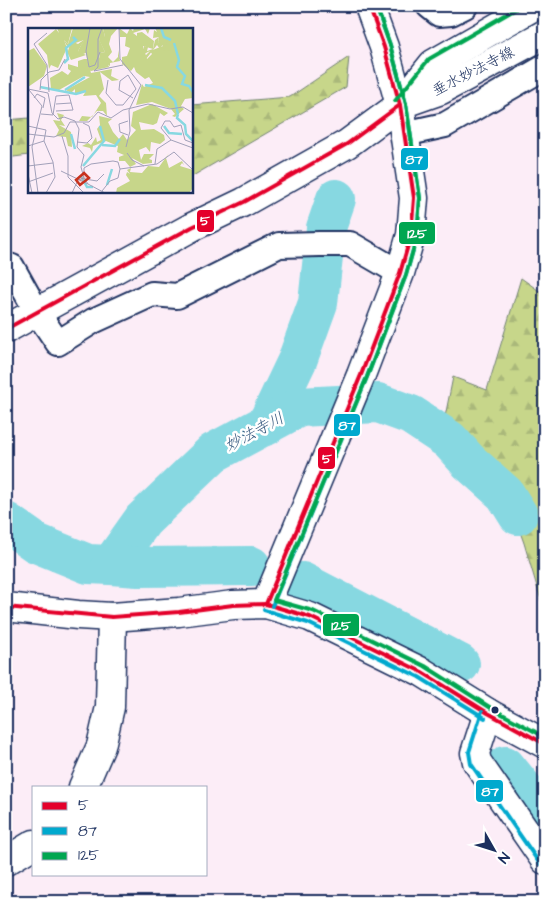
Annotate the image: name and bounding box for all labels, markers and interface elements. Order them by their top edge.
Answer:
inset map [28,28,192,192]
street label: 垂水妙法寺線 [428,42,518,101]
line badge: 87 [400,147,429,171]
text: 87 [405,150,423,170]
line badge: 5 [196,209,215,233]
text: 5 [200,211,211,231]
line badge: 125 [398,221,436,245]
text: 125 [407,224,428,244]
water label: 妙法寺川 [221,407,288,457]
line badge: 87 [333,413,361,437]
text: 87 [338,416,356,436]
line badge: 5 [317,446,336,470]
text: 5 [322,449,333,469]
line badge: 125 [322,613,360,637]
text: 125 [331,616,352,636]
unlabelled marker [490,705,500,715]
line badge: 87 [475,779,504,803]
text: 87 [481,782,499,802]
legend [32,786,208,876]
text: 5 [78,795,89,816]
text: 87 [78,821,97,842]
north arrow [468,826,518,876]
text: 125 [78,845,100,866]
text: N [493,848,514,867]

